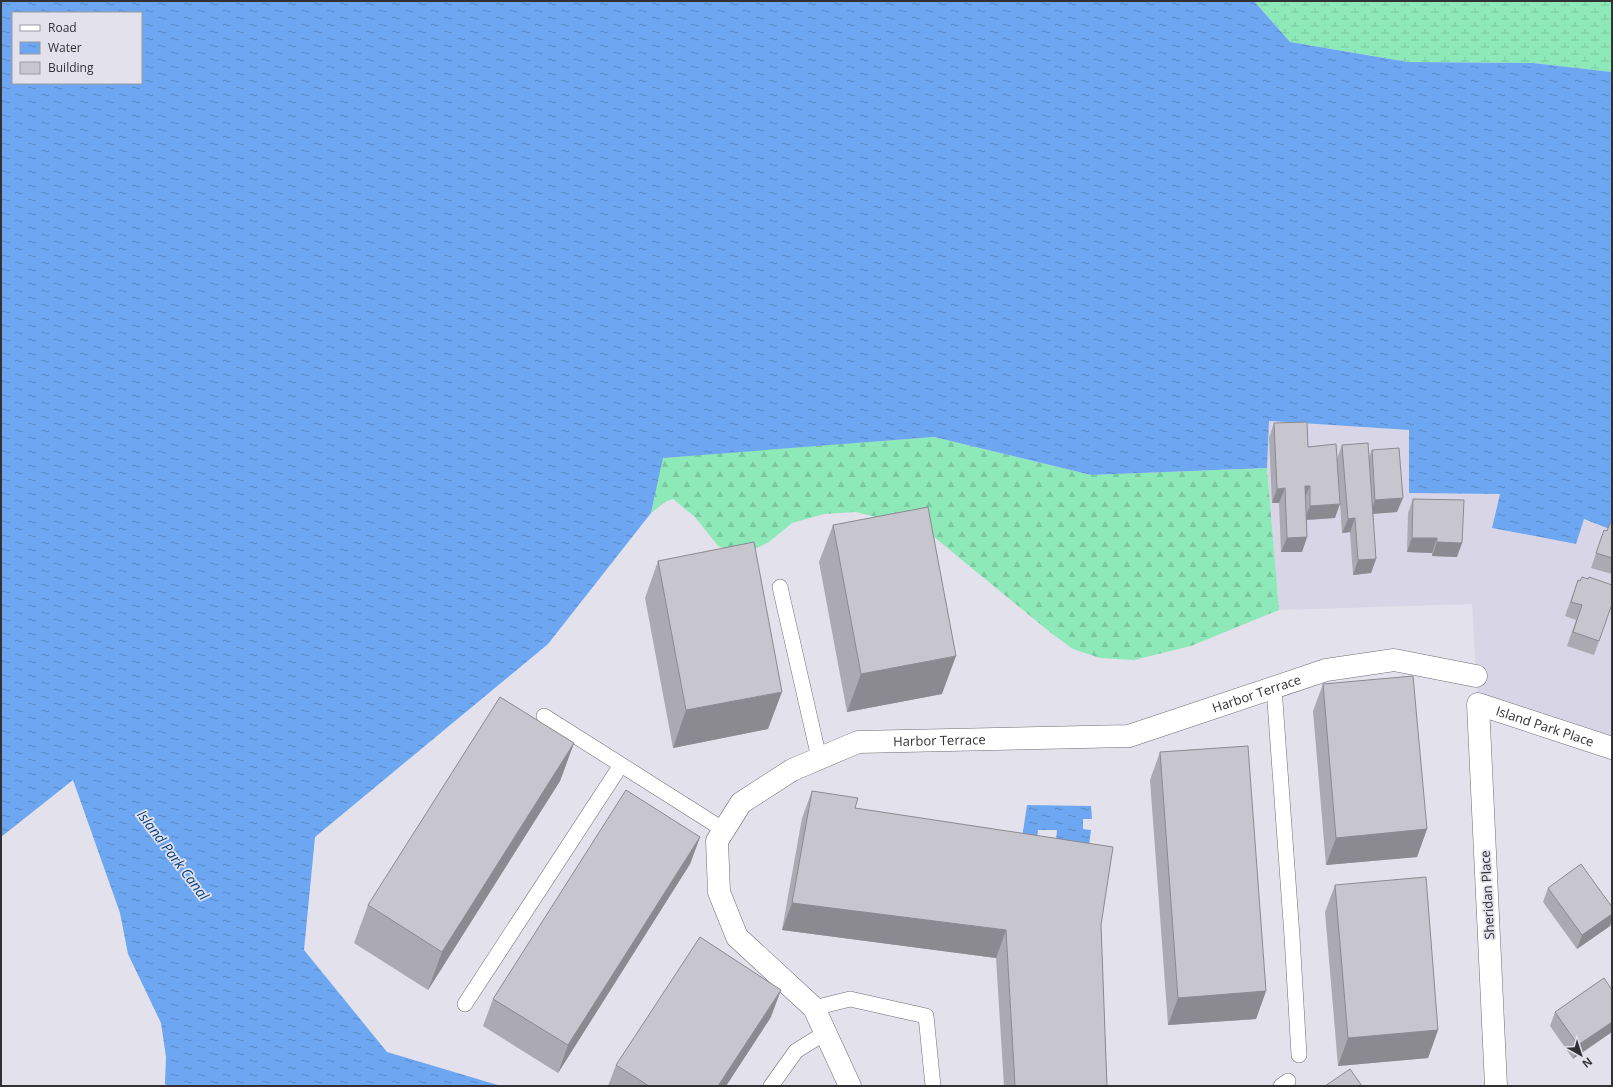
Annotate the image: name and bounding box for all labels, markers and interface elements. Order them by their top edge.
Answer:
legend [12,12,142,84]
text: Road [48,19,77,36]
text: Water [48,39,82,56]
text: Building [48,59,94,76]
street label: Harbor Terrace [1210,670,1303,717]
street label: Island Park Place [1494,702,1596,751]
street label: Harbor Terrace [893,730,986,750]
water label: Island Park Canal [133,806,214,904]
street label: Sheridan Place [1476,850,1498,940]
north arrow [1561,1035,1601,1075]
text: N [1579,1055,1596,1072]

